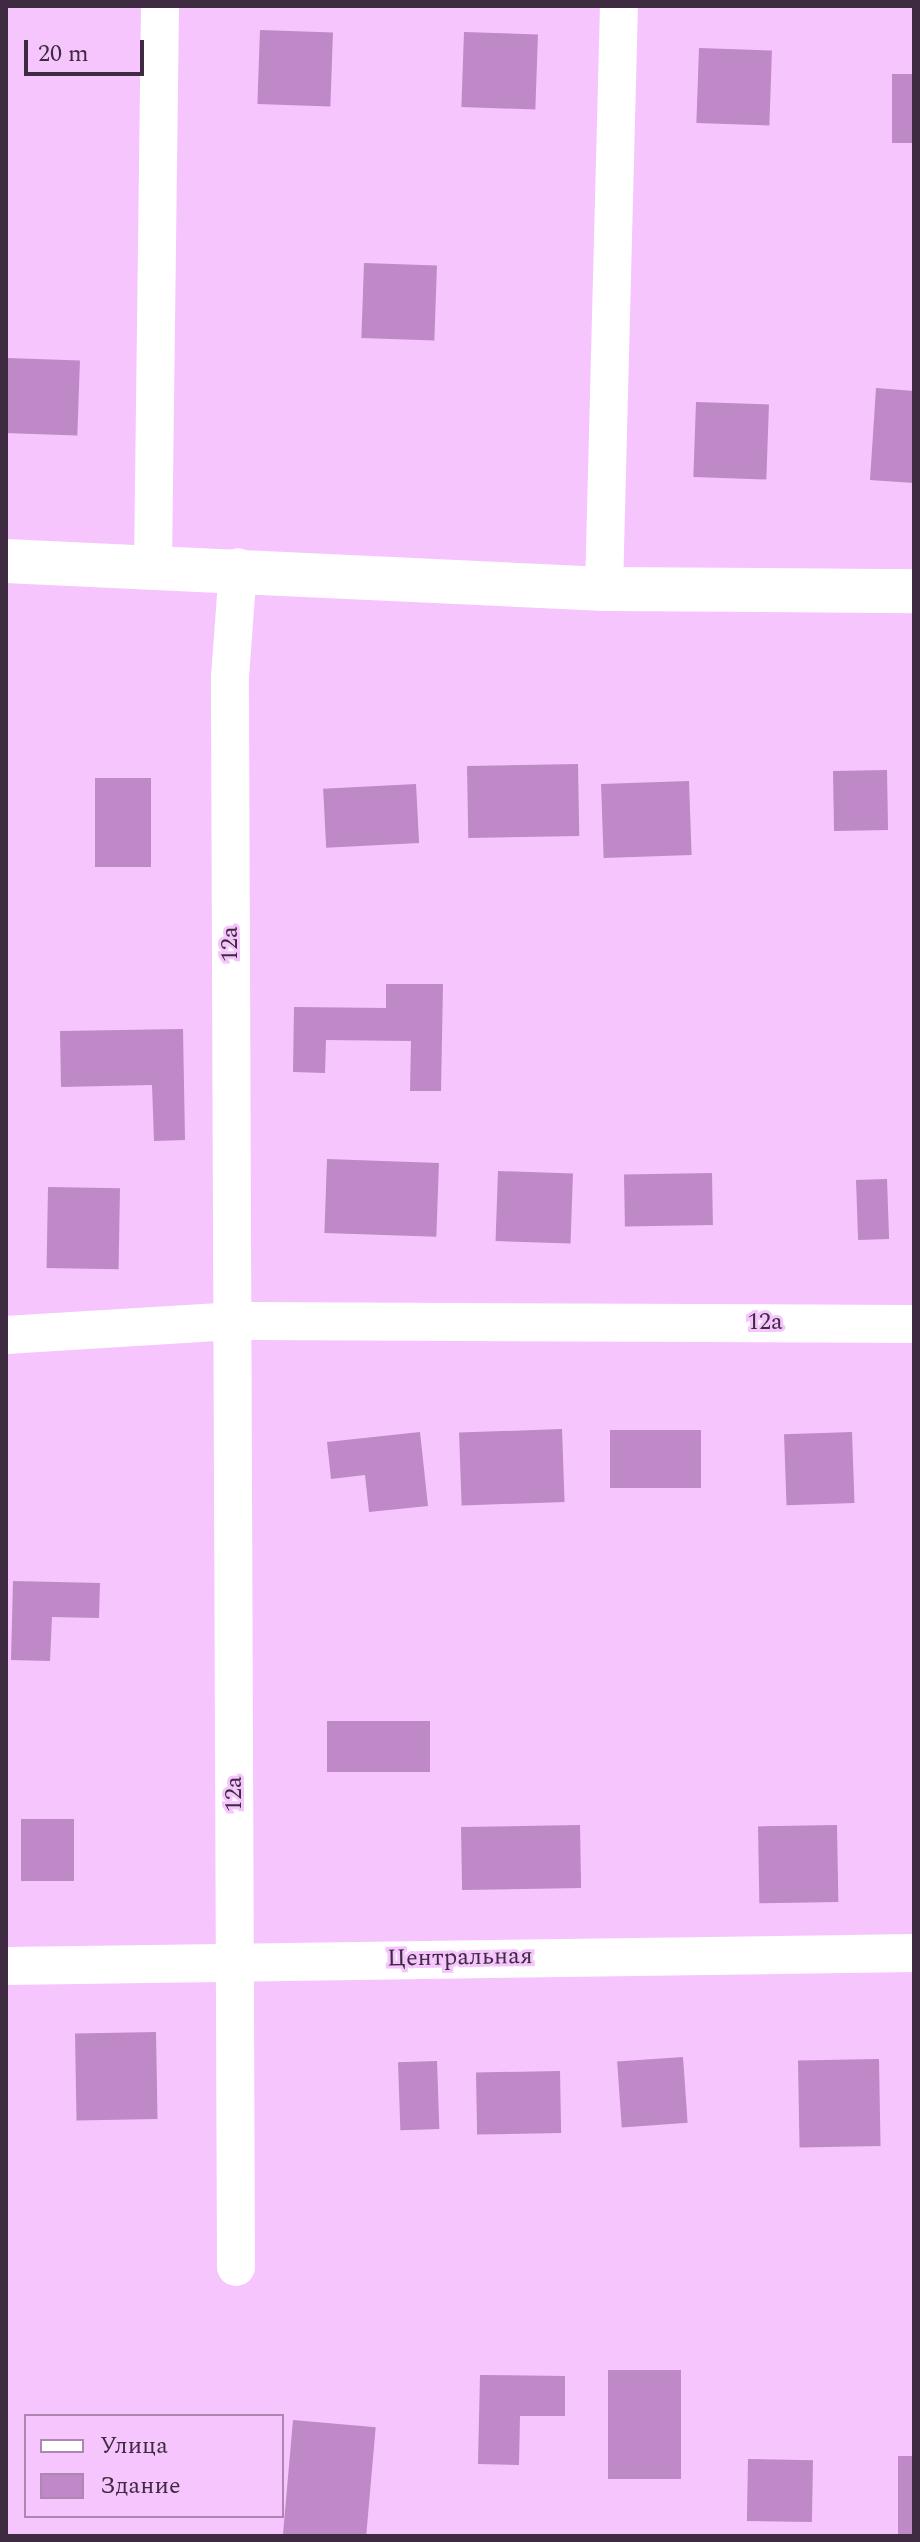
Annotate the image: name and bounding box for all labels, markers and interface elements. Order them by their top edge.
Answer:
scale bar [28,24,148,74]
text: 20 m [38,36,89,72]
street label: 12а [217,926,245,962]
street label: 12а [747,1309,783,1337]
street label: 12а [221,1776,249,1812]
street label: Центральная [387,1942,533,1974]
legend [24,2414,284,2518]
text: Улица [100,2428,168,2464]
text: Здание [100,2468,181,2504]

